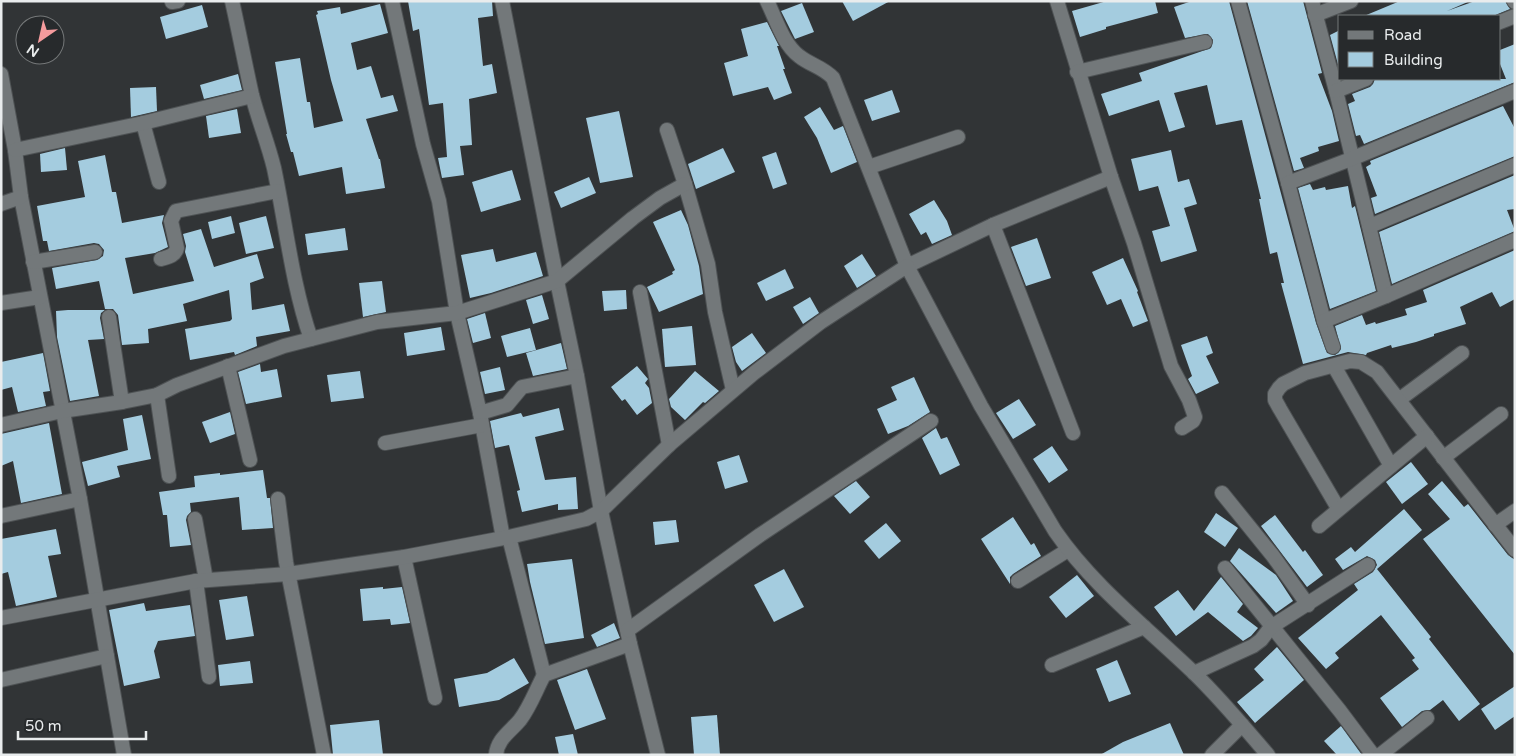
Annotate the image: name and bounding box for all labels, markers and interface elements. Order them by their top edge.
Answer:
north arrow [15,15,65,65]
legend [1338,15,1501,80]
text: Road [1384,26,1422,44]
text: N [24,40,42,61]
text: Building [1384,51,1443,69]
scale bar [18,708,145,740]
text: 50 m [25,717,62,735]

